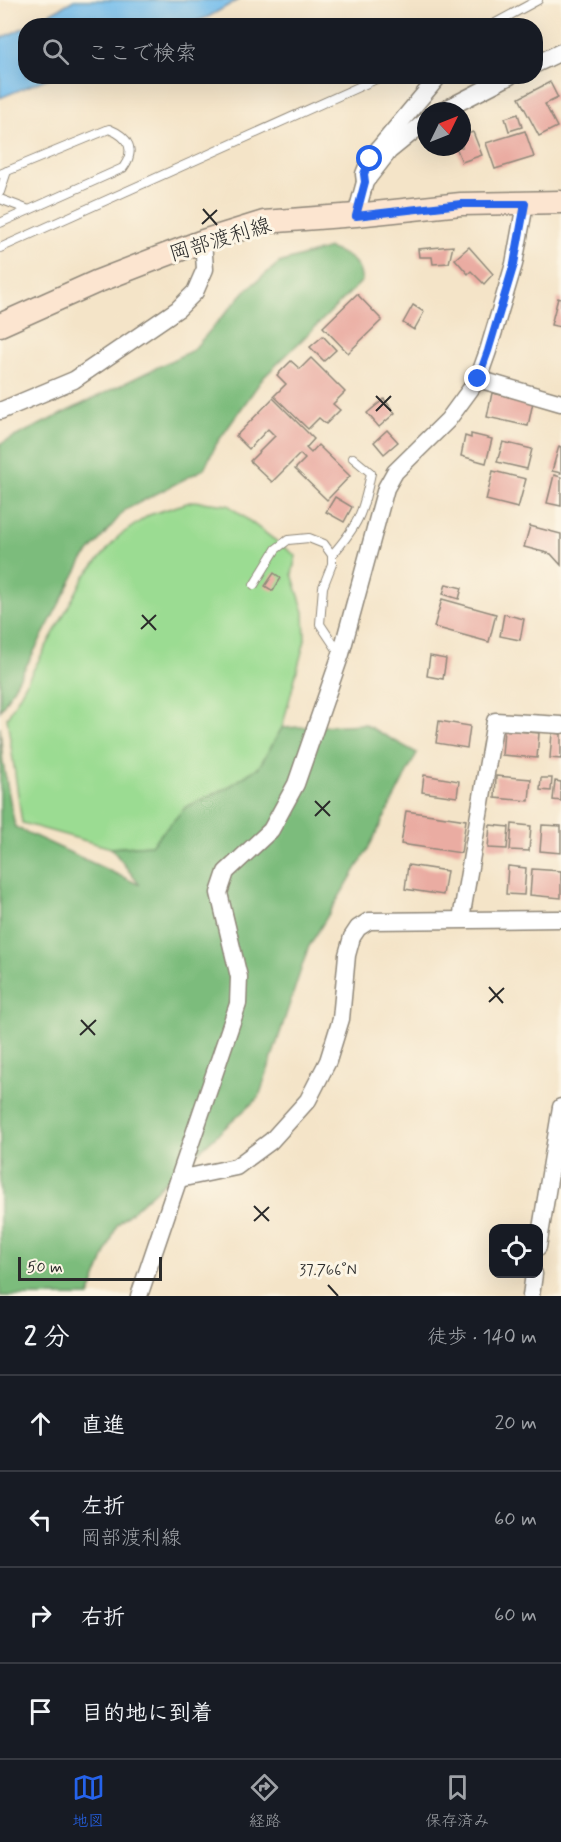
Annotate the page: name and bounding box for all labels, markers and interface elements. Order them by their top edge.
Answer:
search box [18,18,543,84]
icon: search [39,35,72,68]
text: ここで検索 [87,40,197,68]
north arrow [417,102,471,156]
route start [356,145,382,171]
street label: 岡部渡利線 [166,211,275,269]
route end [464,365,490,391]
map controls [489,1224,543,1278]
button: locate [489,1224,543,1278]
scale bar [18,1254,162,1282]
text: 50 m [27,1257,63,1278]
text: 37.766°N [299,1261,357,1281]
text: 2 分 [24,1321,70,1355]
text: 徒歩 · 140 m [427,1324,537,1351]
icon: ahead [24,1407,57,1440]
text: 20 m [494,1410,537,1437]
text: 直進 [81,1412,125,1440]
text: 左折 [81,1493,125,1521]
icon: left [24,1503,57,1536]
text: 60 m [494,1506,537,1533]
text: 岡部渡利線 [81,1525,181,1552]
icon: right [24,1599,57,1632]
text: 60 m [494,1602,537,1629]
text: 右折 [81,1604,125,1632]
icon: arrive [24,1695,57,1728]
text: 目的地に到着 [81,1700,213,1728]
tab: 地図 [72,1771,105,1832]
tab: 経路 [248,1771,281,1832]
tab: 保存済み [425,1771,489,1832]

